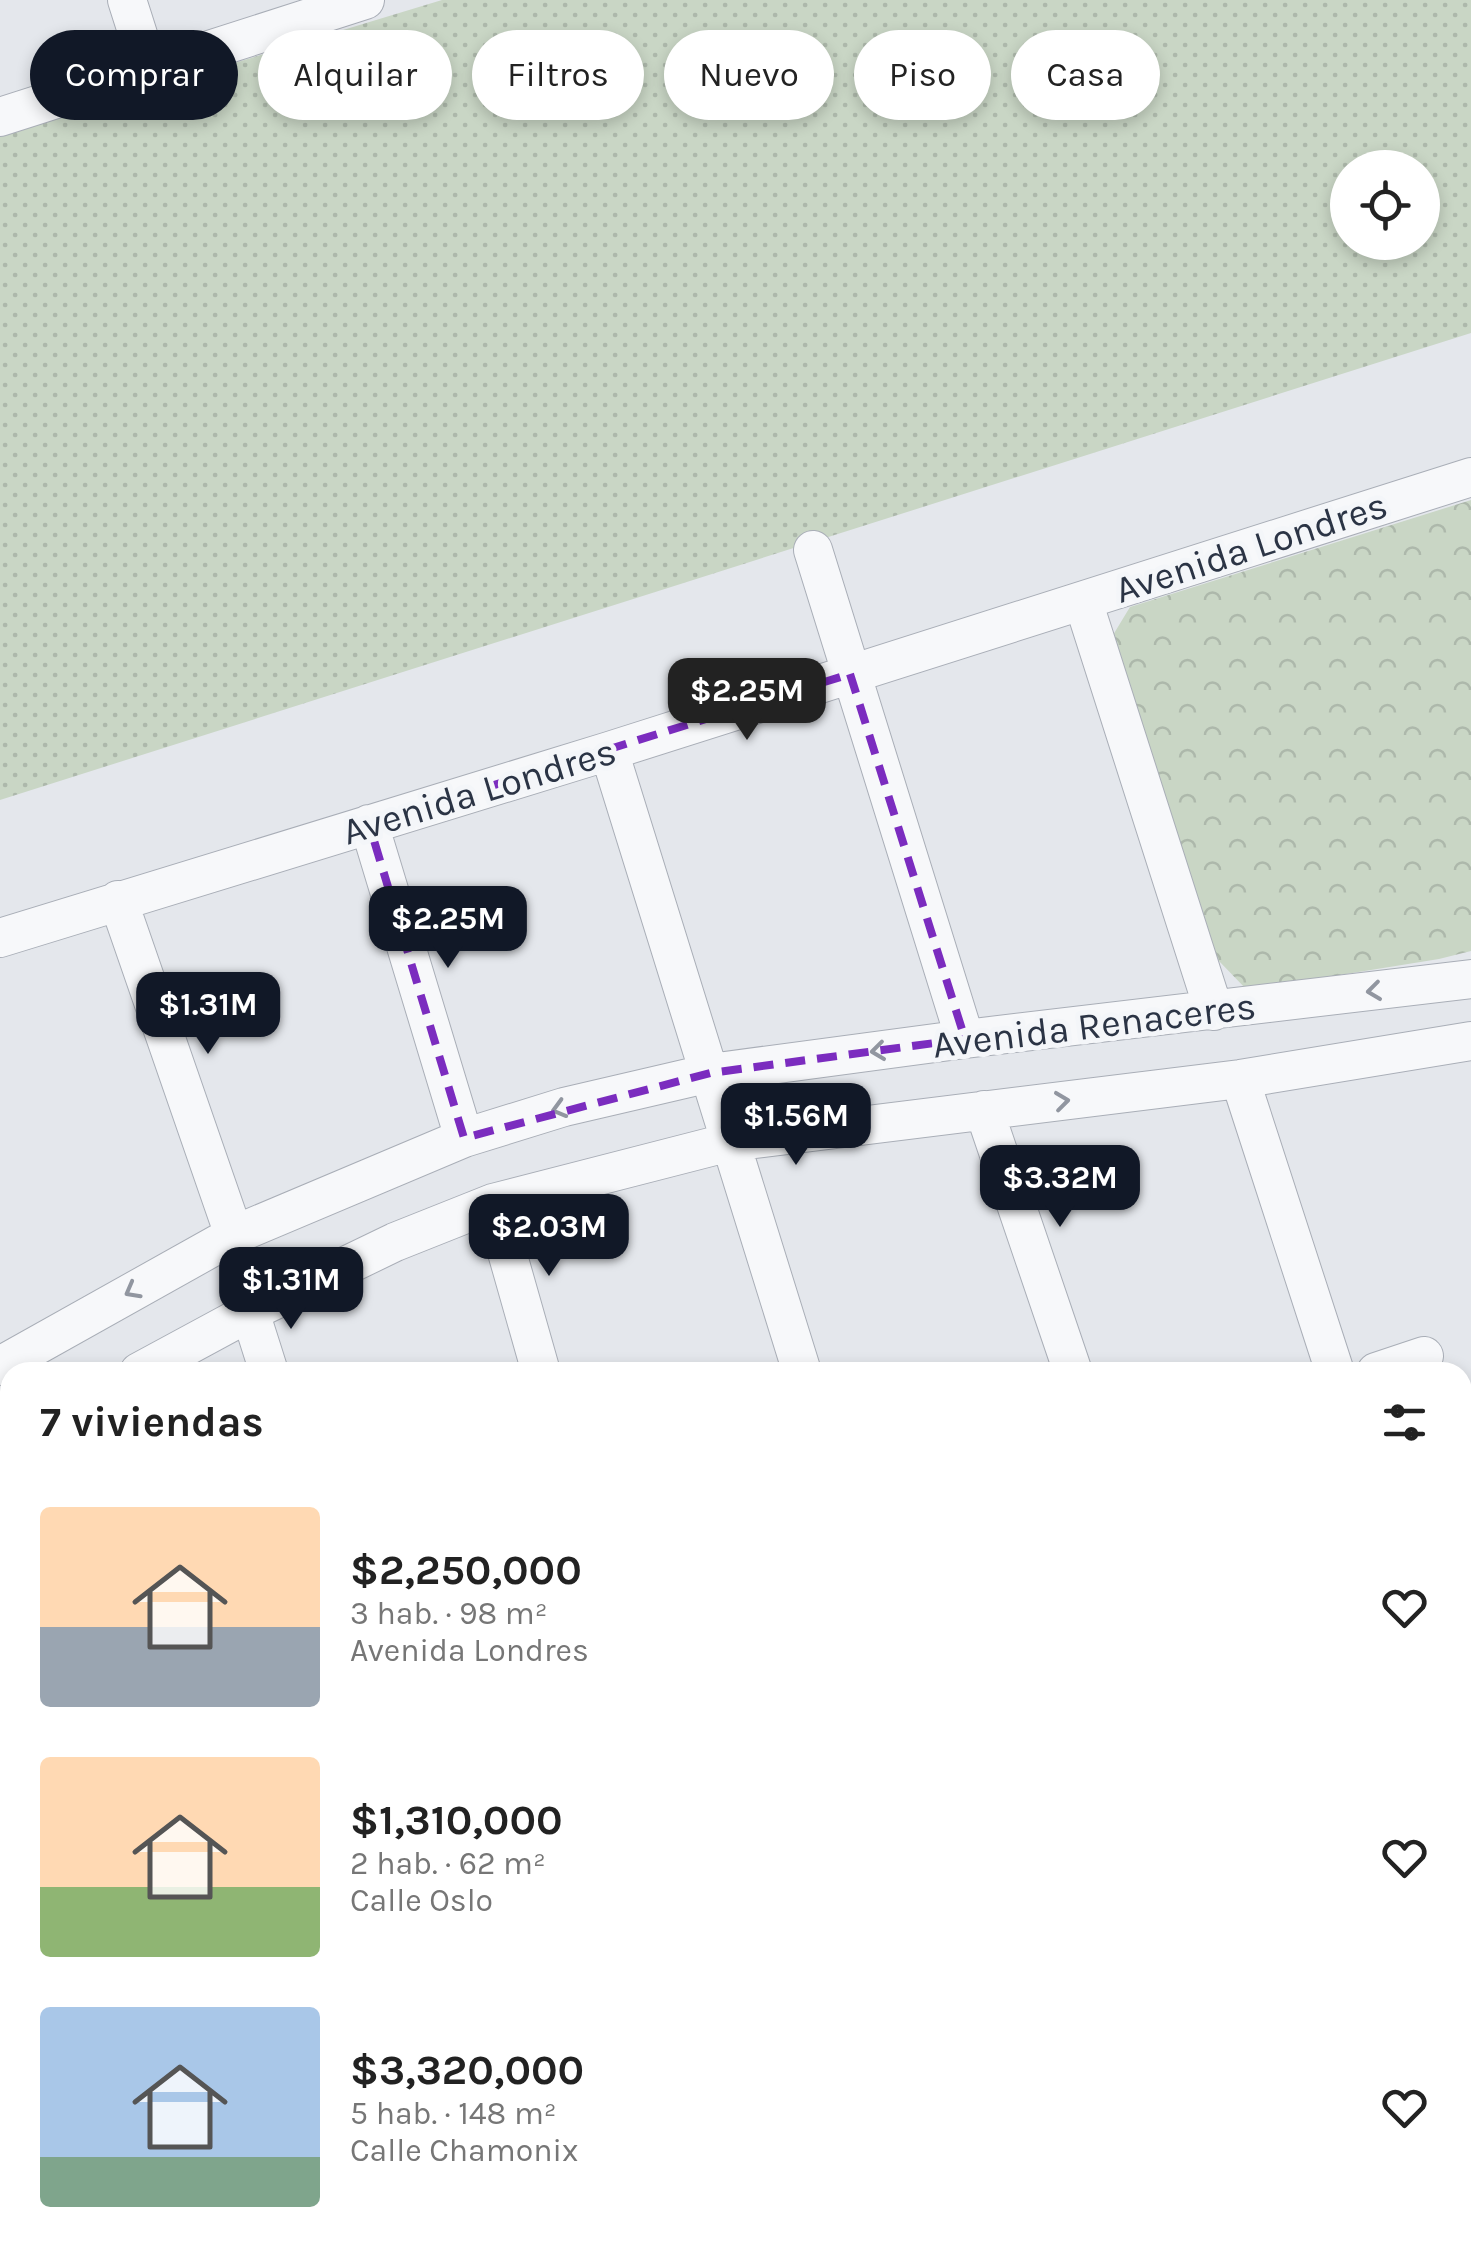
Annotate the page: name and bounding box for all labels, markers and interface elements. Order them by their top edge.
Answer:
chip: Comprar [30,30,238,120]
chip: Alquilar [258,30,452,120]
chip: Filtros [472,30,644,120]
chip: Nuevo [664,30,834,120]
chip: Piso [854,30,991,120]
chip: Casa [1011,30,1160,120]
map controls [1330,150,1440,260]
button: locate [1330,150,1440,260]
street label: Avenida Londres [1109,482,1393,613]
pin: $2.25M [666,658,828,743]
text: $2.25M [690,672,804,709]
street label: Avenida Londres [337,729,621,854]
pin: $2.25M [367,886,529,971]
text: $2.25M [391,900,505,937]
pin: $1.31M [127,972,289,1057]
one-way arrow [1366,980,1382,1001]
street label: Avenida Renaceres [930,983,1258,1068]
text: $1.31M [158,986,258,1023]
one-way arrow [869,1040,885,1061]
pin: $1.56M [715,1083,877,1168]
one-way arrow [1055,1091,1071,1112]
one-way arrow [551,1097,568,1118]
text: $1.56M [743,1097,849,1134]
pin: $3.32M [979,1145,1141,1230]
text: $3.32M [1002,1159,1118,1196]
pin: $2.03M [468,1194,630,1279]
text: $2.03M [491,1208,607,1245]
pin: $1.31M [210,1247,372,1332]
text: $1.31M [241,1261,341,1298]
one-way arrow [125,1279,143,1299]
icon: filters [1377,1395,1432,1450]
text: 7 viviendas [40,1397,264,1447]
text: $2,250,000 [350,1545,582,1595]
icon: home [120,1547,240,1667]
icon: heart [1377,1580,1432,1635]
text: 3 hab. · 98 m² [350,1595,548,1632]
text: Avenida Londres [350,1632,589,1669]
text: $1,310,000 [350,1795,563,1845]
icon: home [120,1797,240,1917]
icon: heart [1377,1830,1432,1885]
text: 2 hab. · 62 m² [350,1845,546,1882]
text: Calle Oslo [350,1882,493,1919]
text: $3,320,000 [350,2045,584,2095]
icon: home [120,2047,240,2167]
icon: heart [1377,2080,1432,2135]
text: 5 hab. · 148 m² [350,2095,557,2132]
text: Calle Chamonix [350,2132,578,2169]

